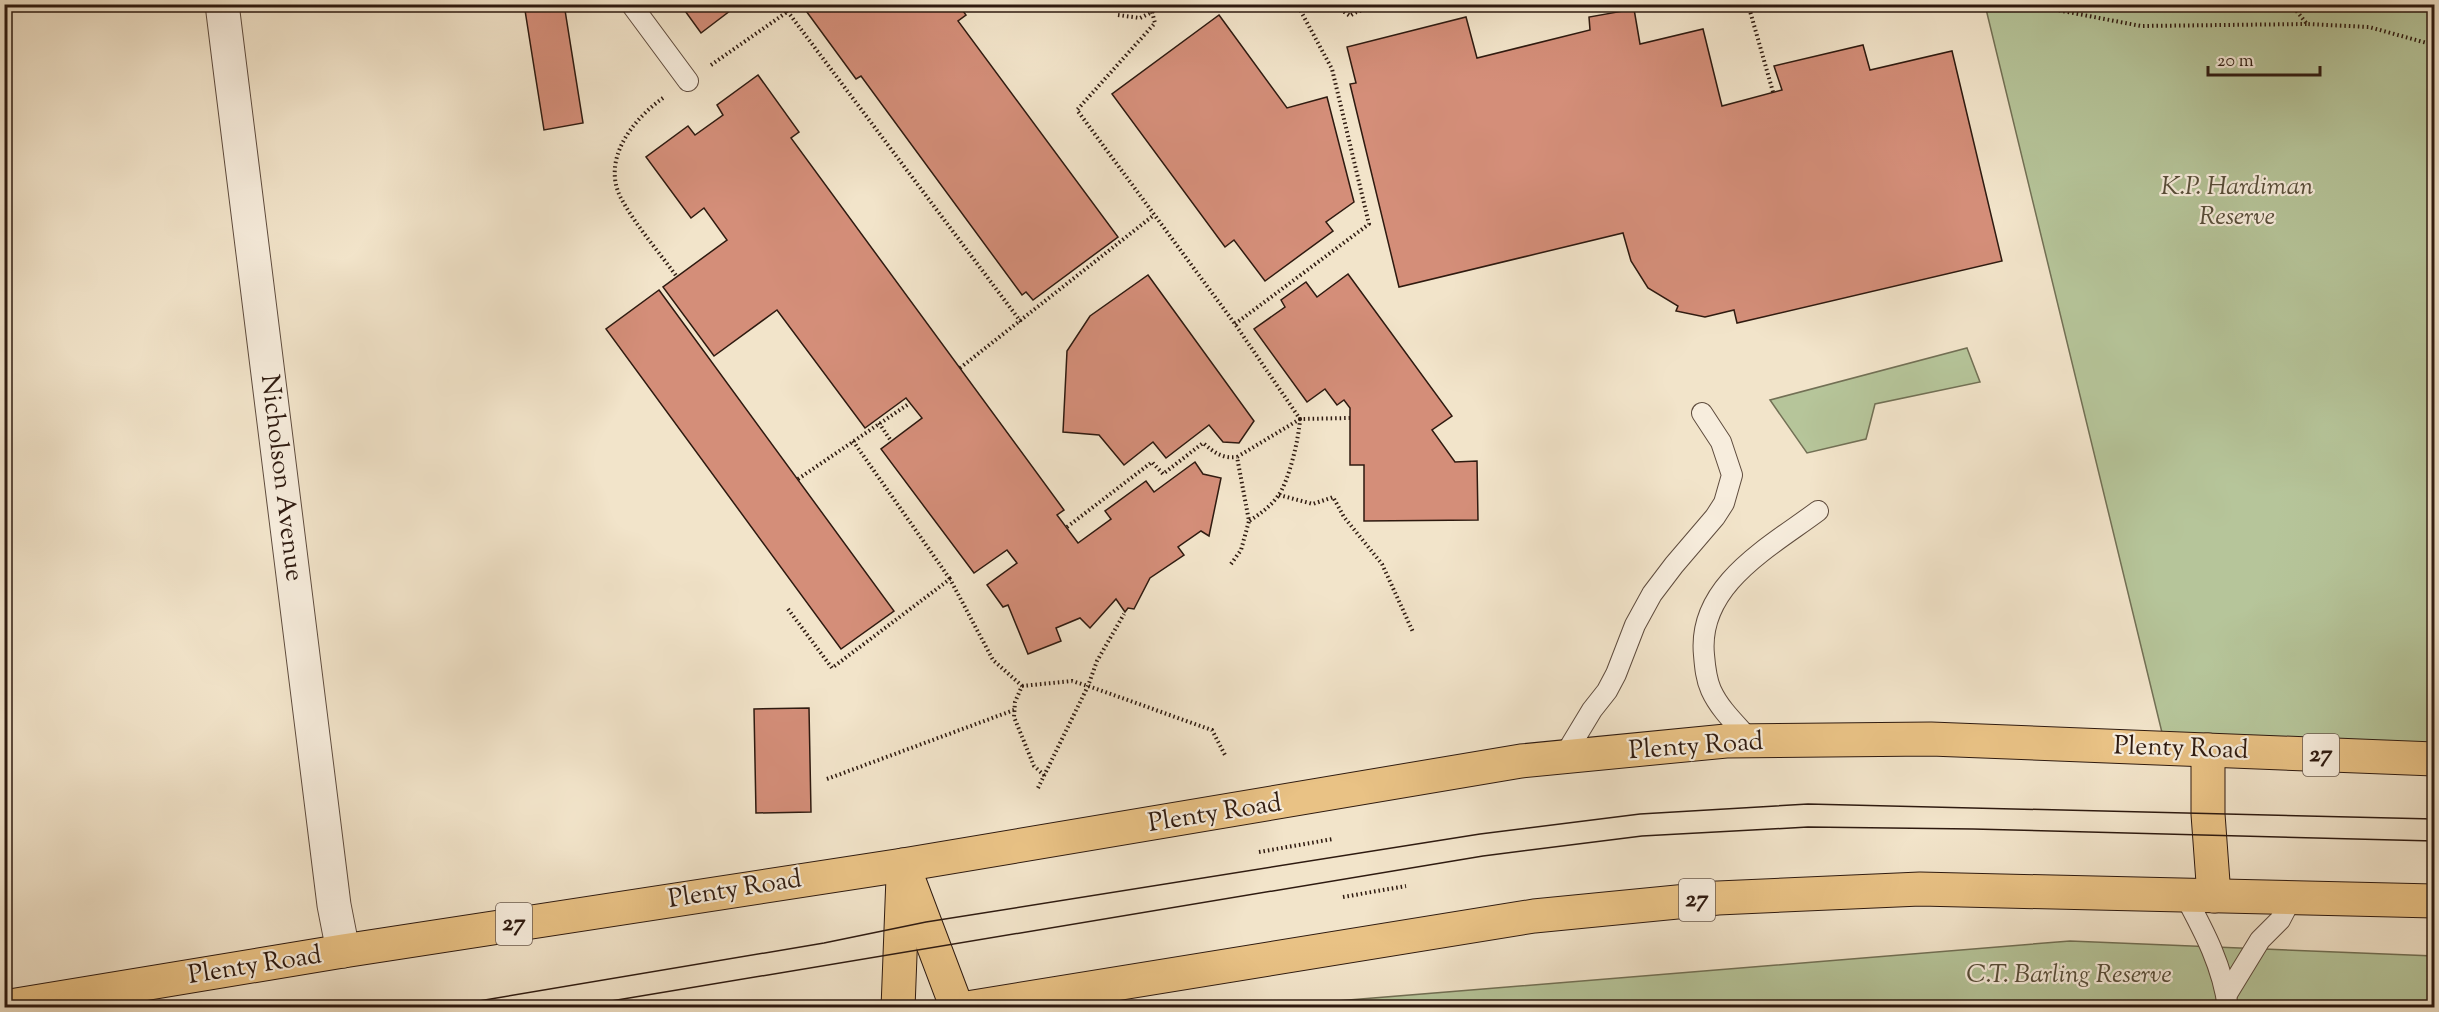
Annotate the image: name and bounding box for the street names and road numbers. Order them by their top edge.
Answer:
street label: Nicholson Avenue [250,372,312,584]
street label: Plenty Road [1628,724,1765,770]
street label: Plenty Road [2113,728,2249,770]
road number: 27 [2303,734,2339,776]
street label: Plenty Road [1146,785,1285,843]
street label: Plenty Road [666,861,805,919]
road number: 27 [1679,879,1715,921]
road number: 27 [496,903,532,945]
street label: Plenty Road [186,937,325,995]

